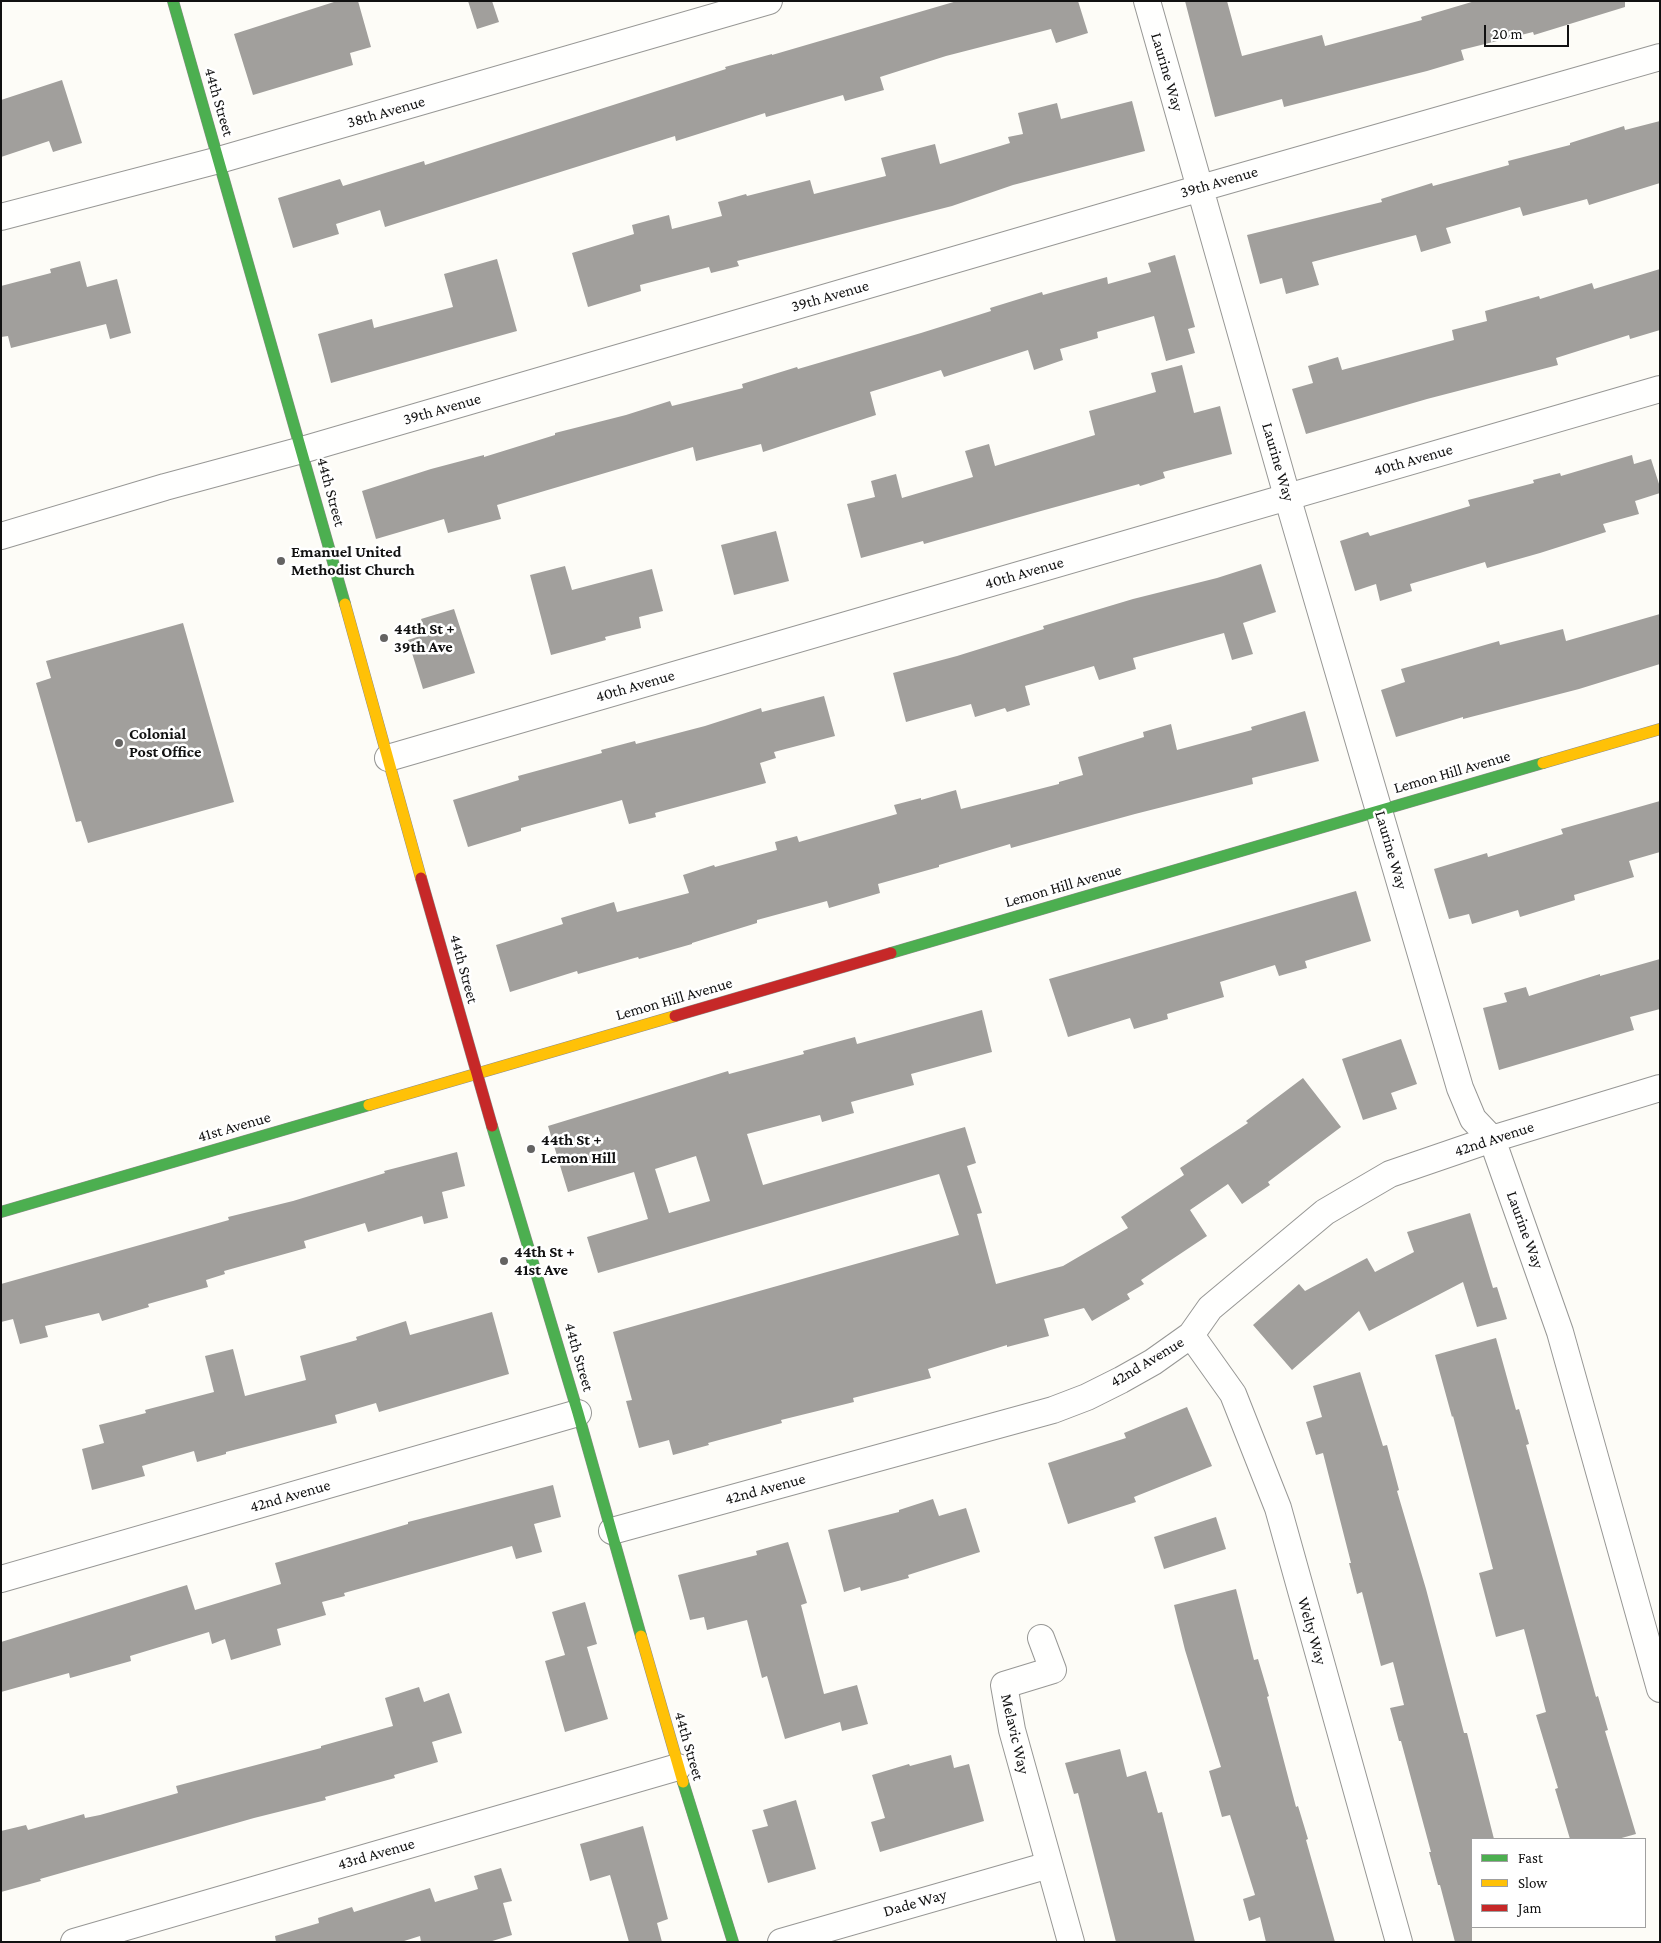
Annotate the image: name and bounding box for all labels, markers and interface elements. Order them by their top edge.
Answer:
scale bar [1486,15,1571,47]
text: 20 m [1492,26,1523,42]
street label: Laurine Way [1147,30,1187,114]
street label: 44th Street [200,65,238,139]
street label: 38th Avenue [345,92,427,132]
street label: 39th Avenue [1178,162,1260,202]
street label: 39th Avenue [789,276,871,316]
street label: 39th Avenue [401,389,483,429]
street label: Laurine Way [1258,420,1298,504]
street label: 40th Avenue [1371,440,1455,480]
street label: 44th Street [313,455,349,529]
place label: Emanuel United Methodist Church [291,542,415,580]
street label: 40th Avenue [982,553,1066,593]
marker: Emanuel United Methodist Church [275,555,287,567]
place label: 44th St + 39th Ave [394,619,455,657]
marker: 44th St + 39th Ave [378,632,390,644]
street label: 40th Avenue [593,666,677,706]
place label: Colonial Post Office [129,724,201,762]
marker: Colonial Post Office [113,737,125,749]
street label: Lemon Hill Avenue [1391,746,1513,798]
street label: Laurine Way [1371,808,1411,892]
street label: Lemon Hill Avenue [1002,860,1124,912]
street label: 44th Street [446,932,482,1006]
street label: Lemon Hill Avenue [613,973,735,1025]
street label: 41st Avenue [195,1107,273,1147]
street label: 42nd Avenue [1452,1117,1536,1161]
place label: 44th St + Lemon Hill [541,1130,616,1168]
marker: 44th St + Lemon Hill [525,1143,537,1155]
street label: Laurine Way [1502,1189,1548,1271]
place label: 44th St + 41st Ave [514,1242,575,1280]
marker: 44th St + 41st Ave [498,1255,510,1267]
street label: 44th Street [560,1320,598,1394]
street label: 42nd Avenue [1107,1332,1187,1392]
street label: 42nd Avenue [723,1469,807,1509]
street label: 42nd Avenue [248,1475,332,1517]
street label: Welty Way [1293,1595,1331,1667]
street label: Melavic Way [996,1692,1034,1776]
street label: 44th Street [670,1709,708,1783]
street label: 43rd Avenue [335,1834,417,1874]
legend [1471,1838,1646,1928]
text: Fast [1518,1850,1543,1866]
text: Slow [1518,1875,1547,1891]
street label: Dade Way [881,1885,949,1921]
text: Jam [1518,1900,1541,1916]

